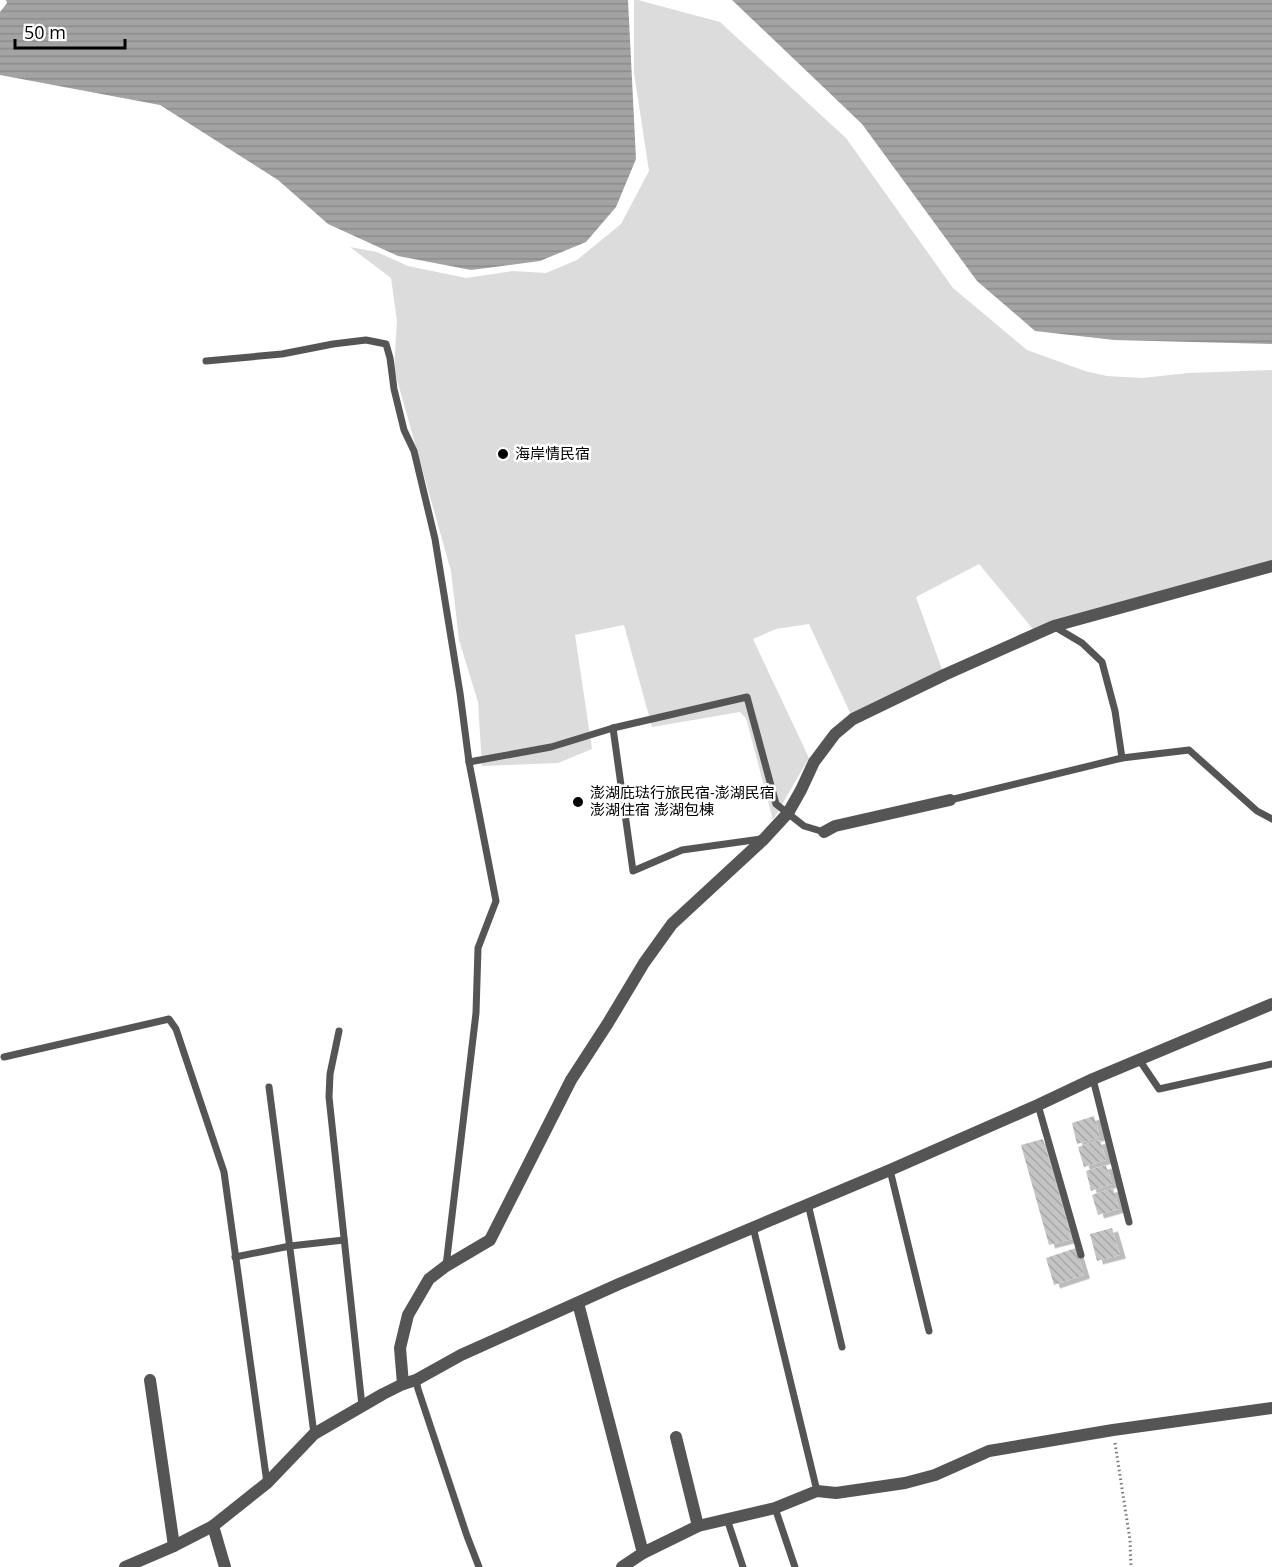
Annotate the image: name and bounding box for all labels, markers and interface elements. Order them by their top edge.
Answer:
scale bar [15,12,124,50]
text: 50 m [24,20,66,44]
place label: 海岸情民宿 [515,443,590,463]
marker: 海岸情民宿 [496,447,510,461]
place label: 澎湖庇琺行旅民宿-澎湖民宿 澎湖住宿 澎湖包棟 [590,782,775,819]
marker: 澎湖庇琺行旅民宿-澎湖民宿 澎湖住宿 澎湖包棟 [571,795,585,809]

